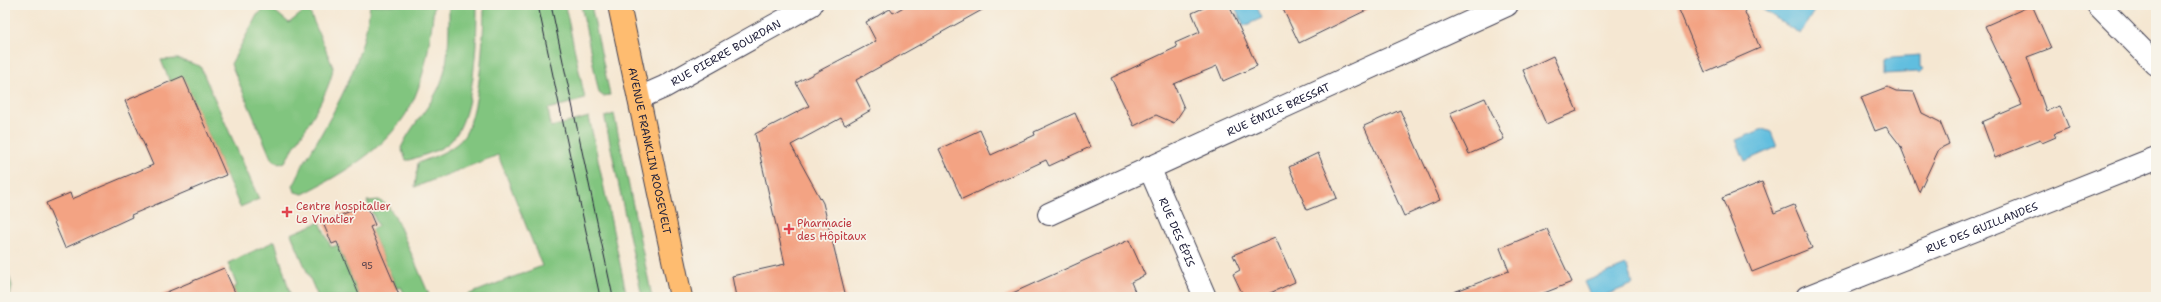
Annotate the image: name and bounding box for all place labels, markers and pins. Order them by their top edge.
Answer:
place label: Centre hospitalier Le Vinatier [296,199,391,227]
marker: Centre hospitalier Le Vinatier [281,206,293,218]
place label: Pharmacie des Hôpitaux [797,216,867,244]
marker: Pharmacie des Hôpitaux [784,224,794,234]

